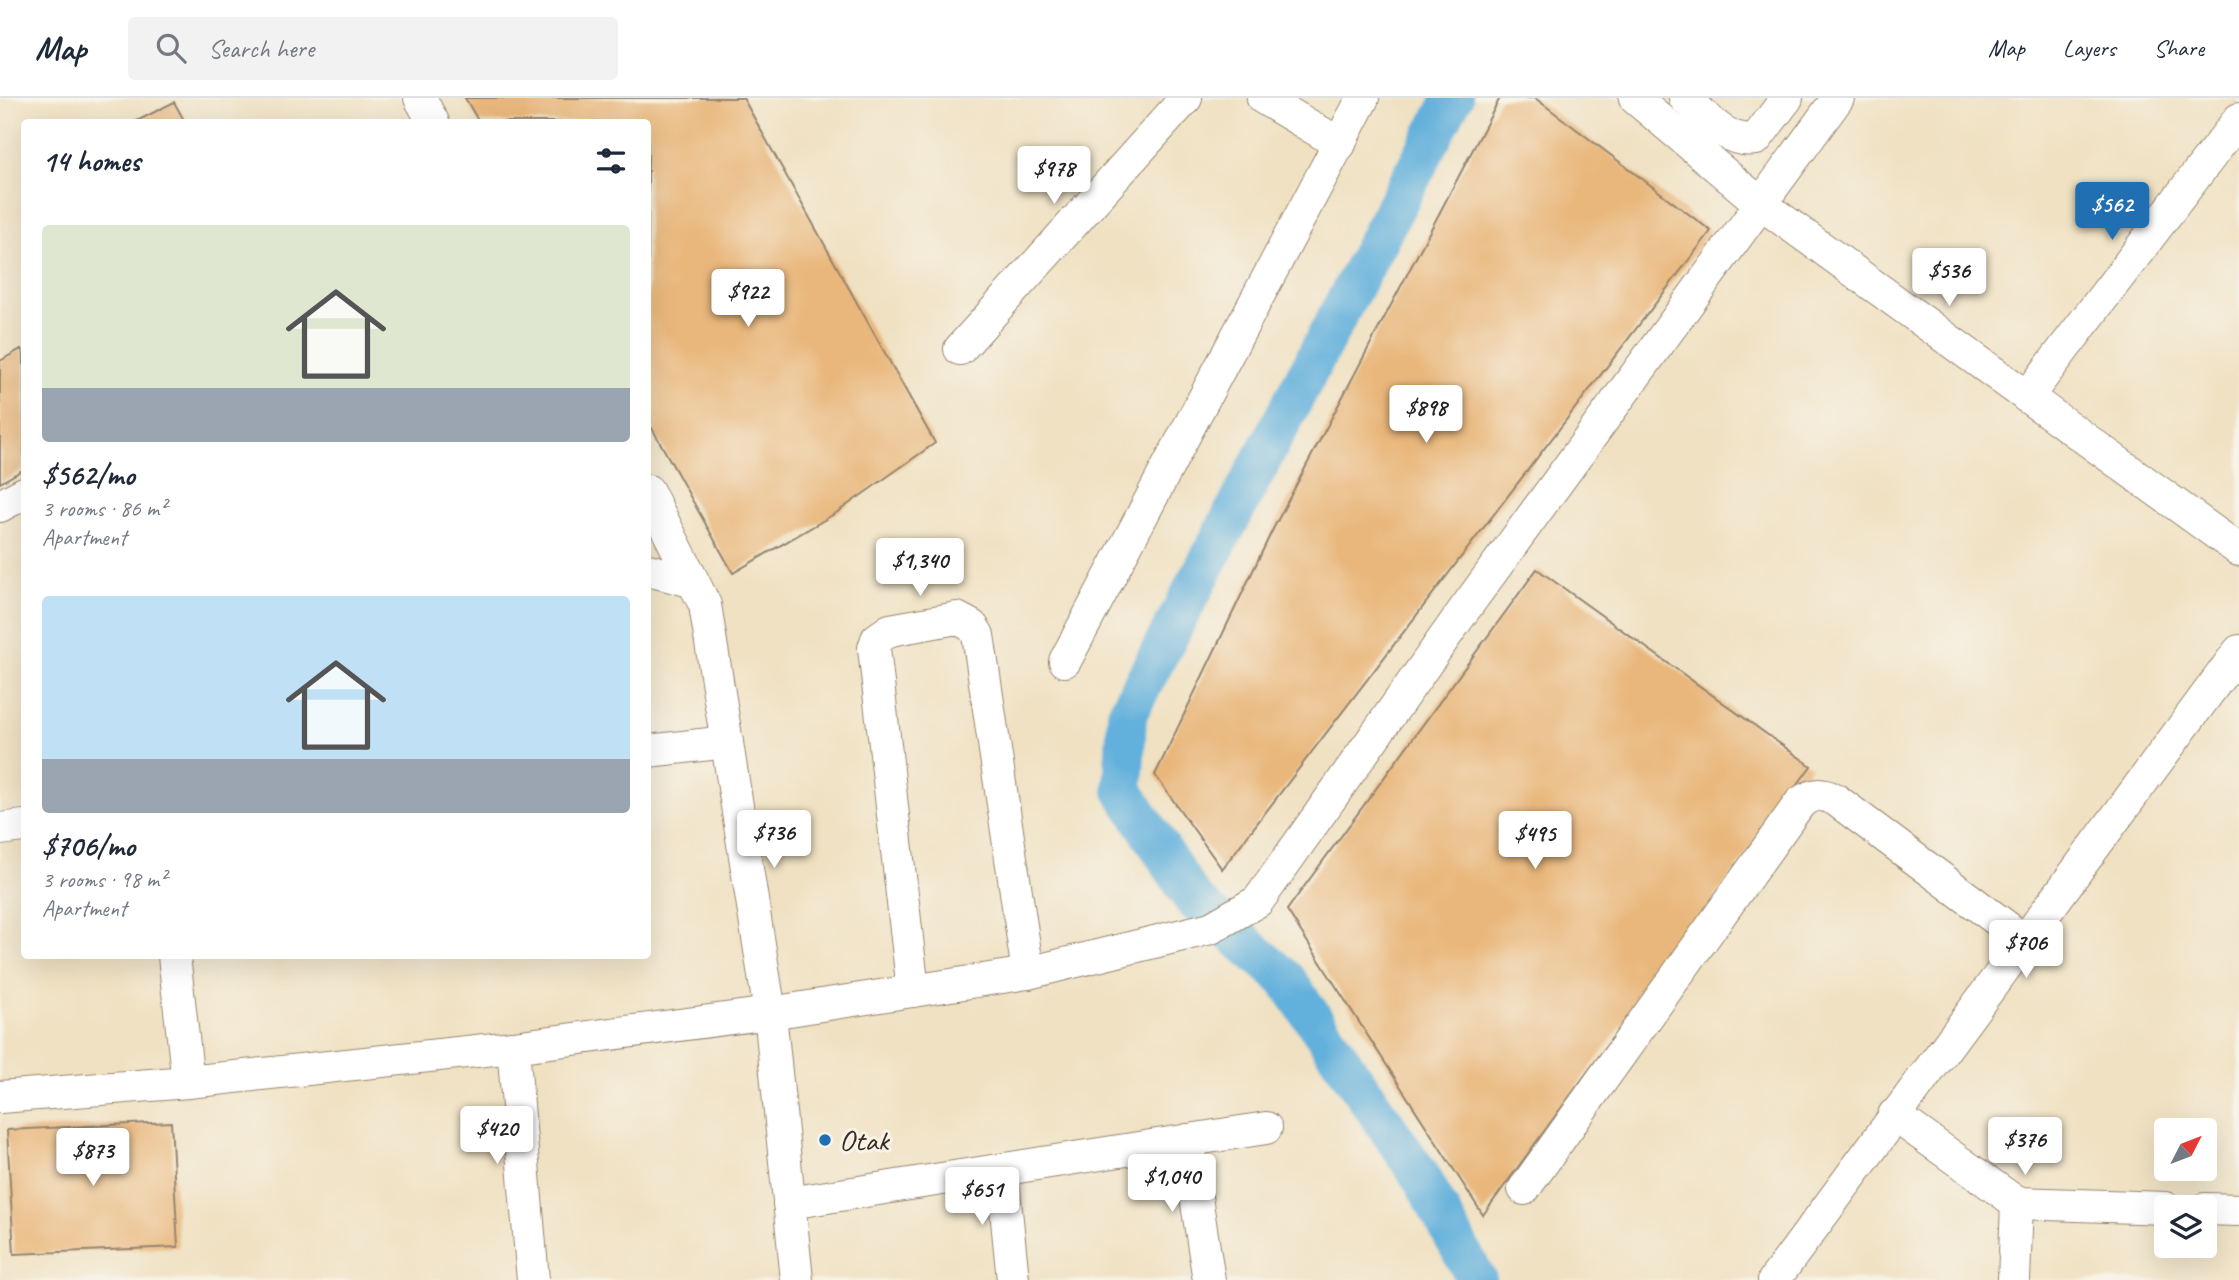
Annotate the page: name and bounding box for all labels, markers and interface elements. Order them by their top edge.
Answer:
search box [128,17,618,80]
text: Map [35,27,86,69]
icon: search [152,29,190,67]
text: Search here [208,32,314,65]
text: Map [1988,33,2025,63]
text: Layers [2063,33,2116,63]
text: Share [2154,33,2204,63]
text: 14 homes [42,142,140,180]
icon: filters [592,142,630,180]
pin: $978 [1013,146,1095,206]
text: $978 [1033,154,1075,183]
pin: $562 [2071,183,2153,242]
text: $562 [2091,190,2133,219]
pin: $536 [1908,248,1990,308]
text: $536 [1928,256,1970,285]
pin: $922 [707,270,789,329]
icon: home [273,271,399,397]
text: $922 [727,277,769,306]
pin: $898 [1385,386,1467,445]
text: $898 [1405,393,1447,422]
text: $562/mo [42,456,135,494]
text: 3 rooms · 86 m² [42,494,166,523]
text: Apartment [42,523,127,552]
pin: $1,340 [863,538,977,598]
text: $1,340 [892,546,948,575]
icon: home [273,642,399,768]
pin: $736 [733,810,815,870]
pin: $495 [1494,812,1576,871]
text: $736 [753,818,795,847]
text: $495 [1515,819,1555,848]
text: $706/mo [42,827,135,865]
text: 3 rooms · 98 m² [42,865,166,894]
text: Apartment [42,894,127,923]
pin: $706 [1985,920,2067,980]
text: $706 [2005,928,2047,957]
pin: $420 [456,1107,538,1166]
text: $420 [476,1114,518,1143]
pin: $376 [1984,1118,2066,1177]
north arrow [2154,1118,2217,1181]
map controls [2154,1118,2217,1258]
place label: Otak [839,1121,891,1159]
text: $376 [2004,1125,2046,1154]
pin: $873 [52,1128,134,1188]
marker: Otak [817,1132,833,1148]
text: $873 [72,1136,114,1165]
pin: $1,040 [1115,1154,1229,1214]
text: $1,040 [1144,1162,1200,1191]
pin: $651 [941,1168,1023,1227]
text: $651 [961,1175,1003,1204]
button: layers [2154,1195,2217,1258]

